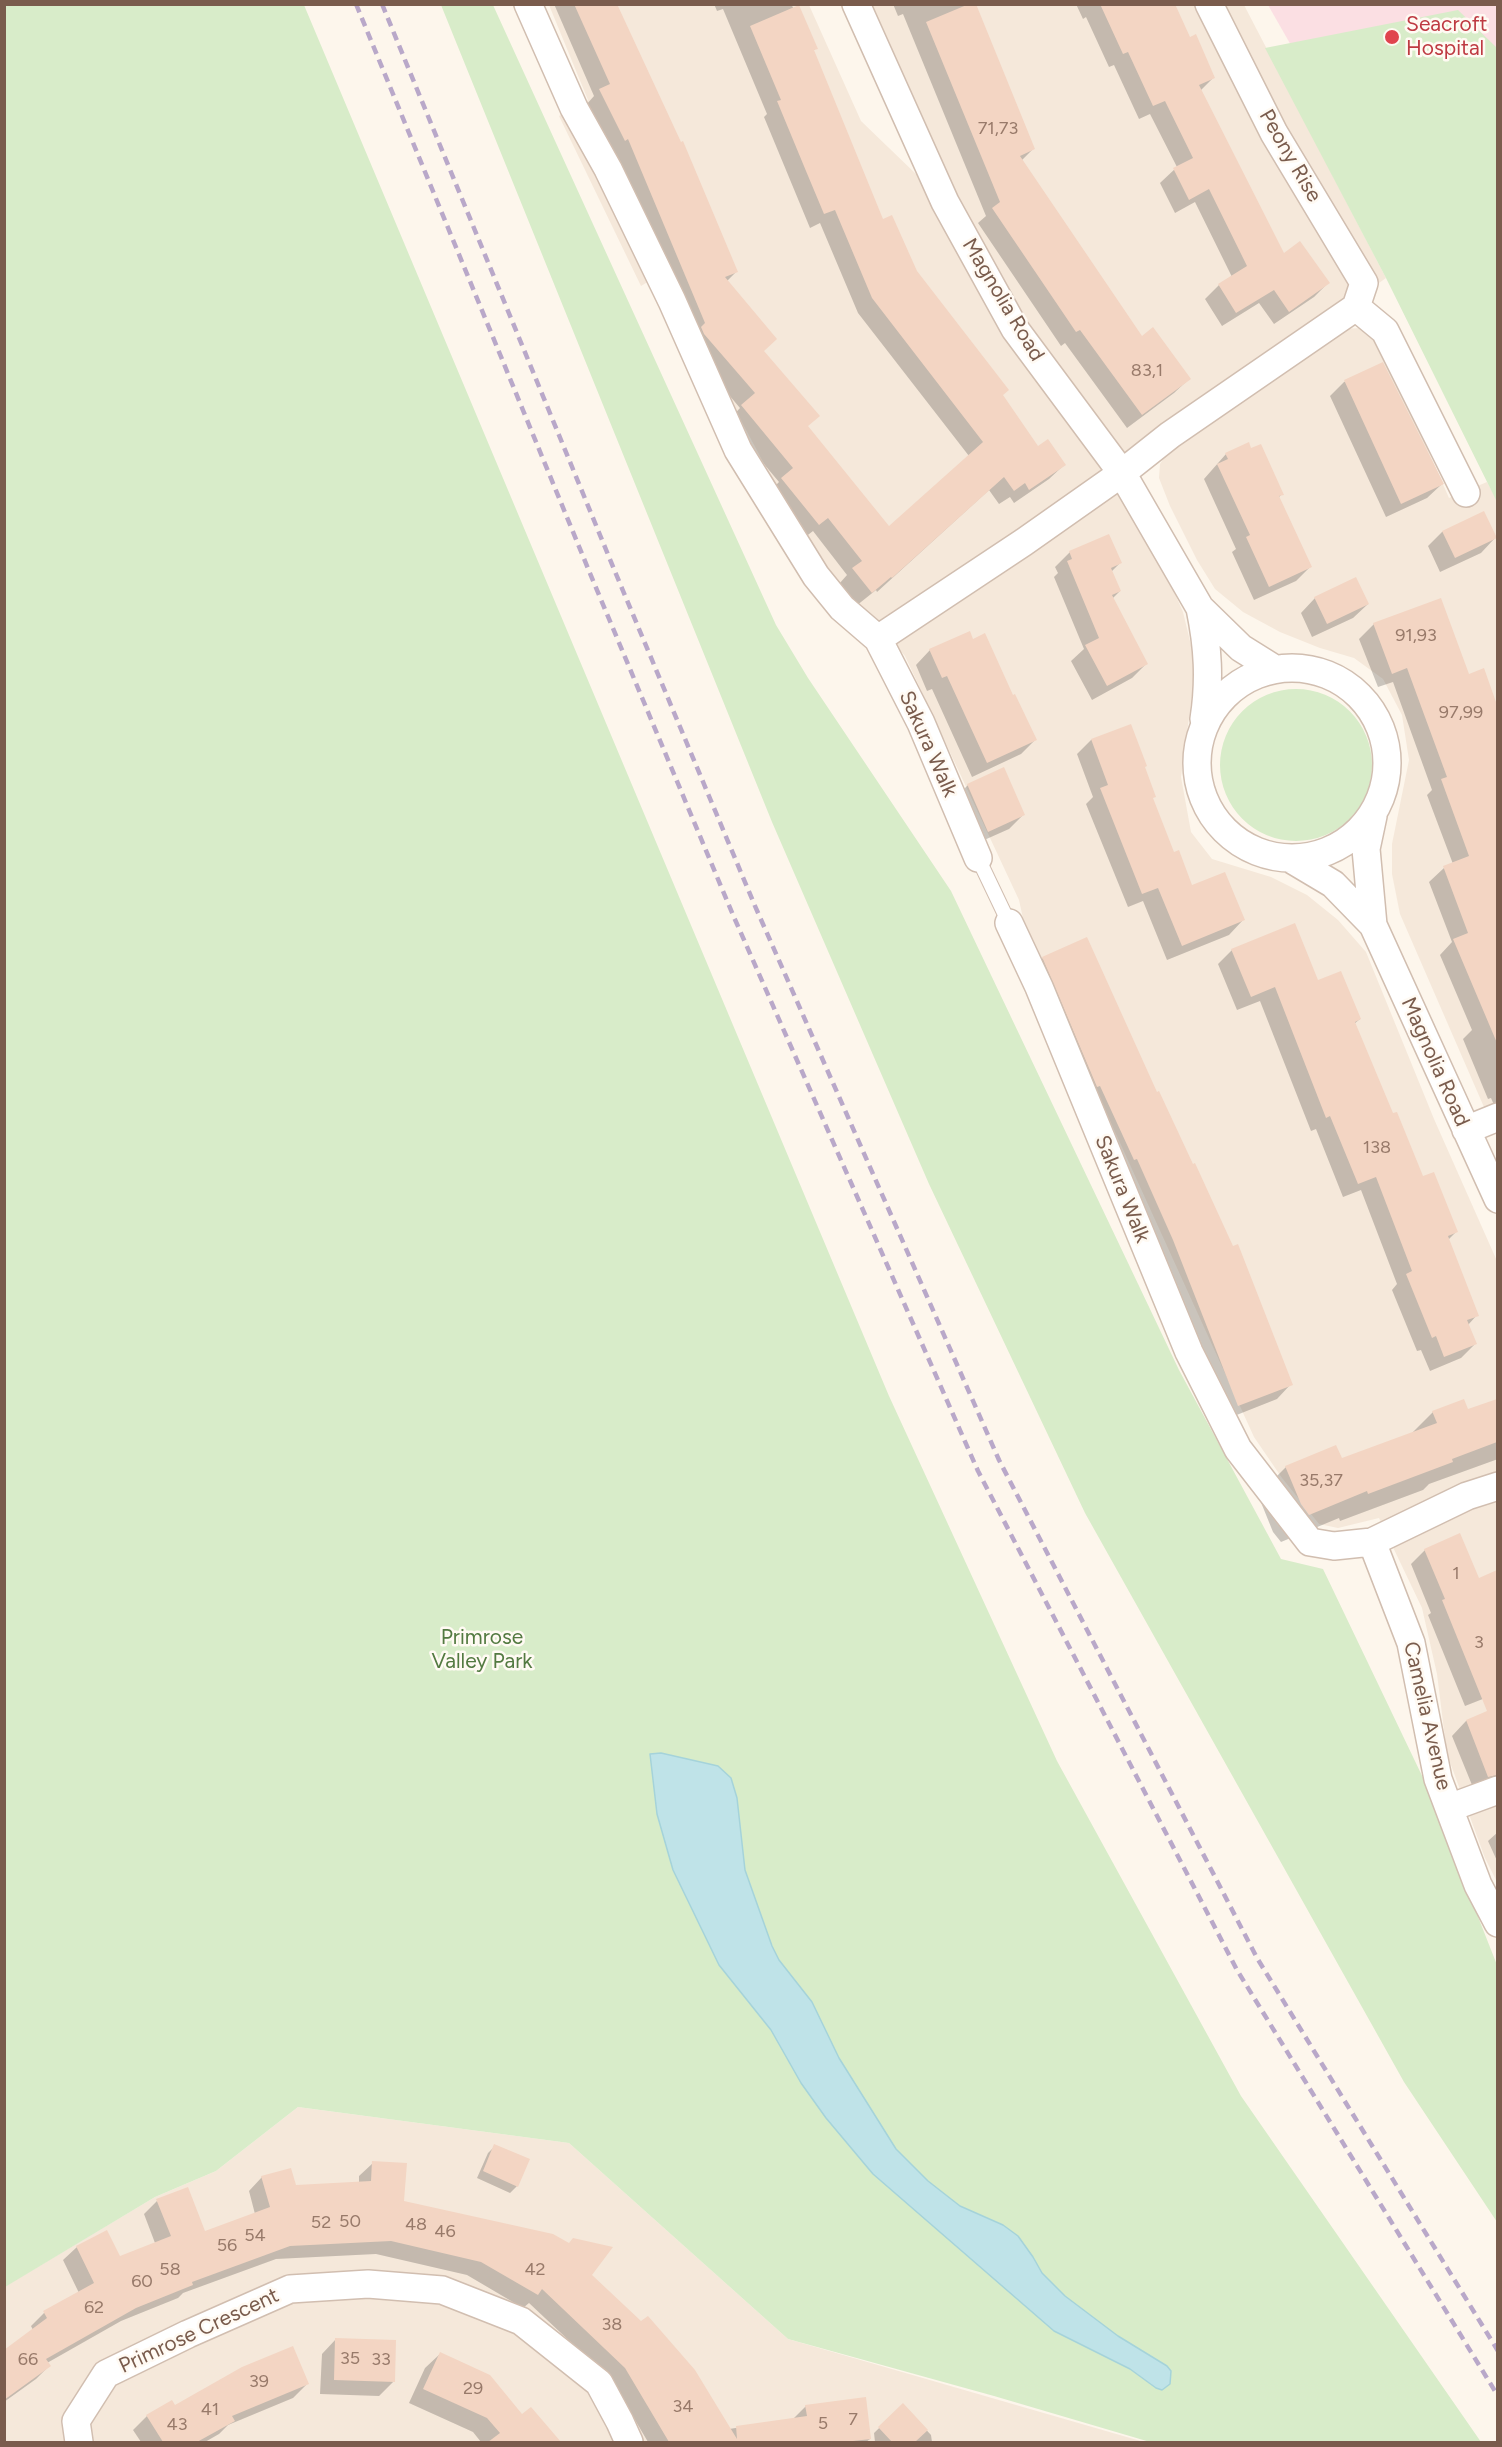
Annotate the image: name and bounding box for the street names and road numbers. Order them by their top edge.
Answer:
street label: Peony Rise [1253,105,1327,207]
street label: Magnolia Road [957,234,1049,366]
street label: Sakura Walk [893,687,963,801]
street label: Magnolia Road [1395,994,1475,1130]
street label: Sakura Walk [1089,1132,1155,1246]
street label: Camelia Avenue [1398,1639,1456,1793]
street label: Primrose Crescent [115,2283,283,2379]

